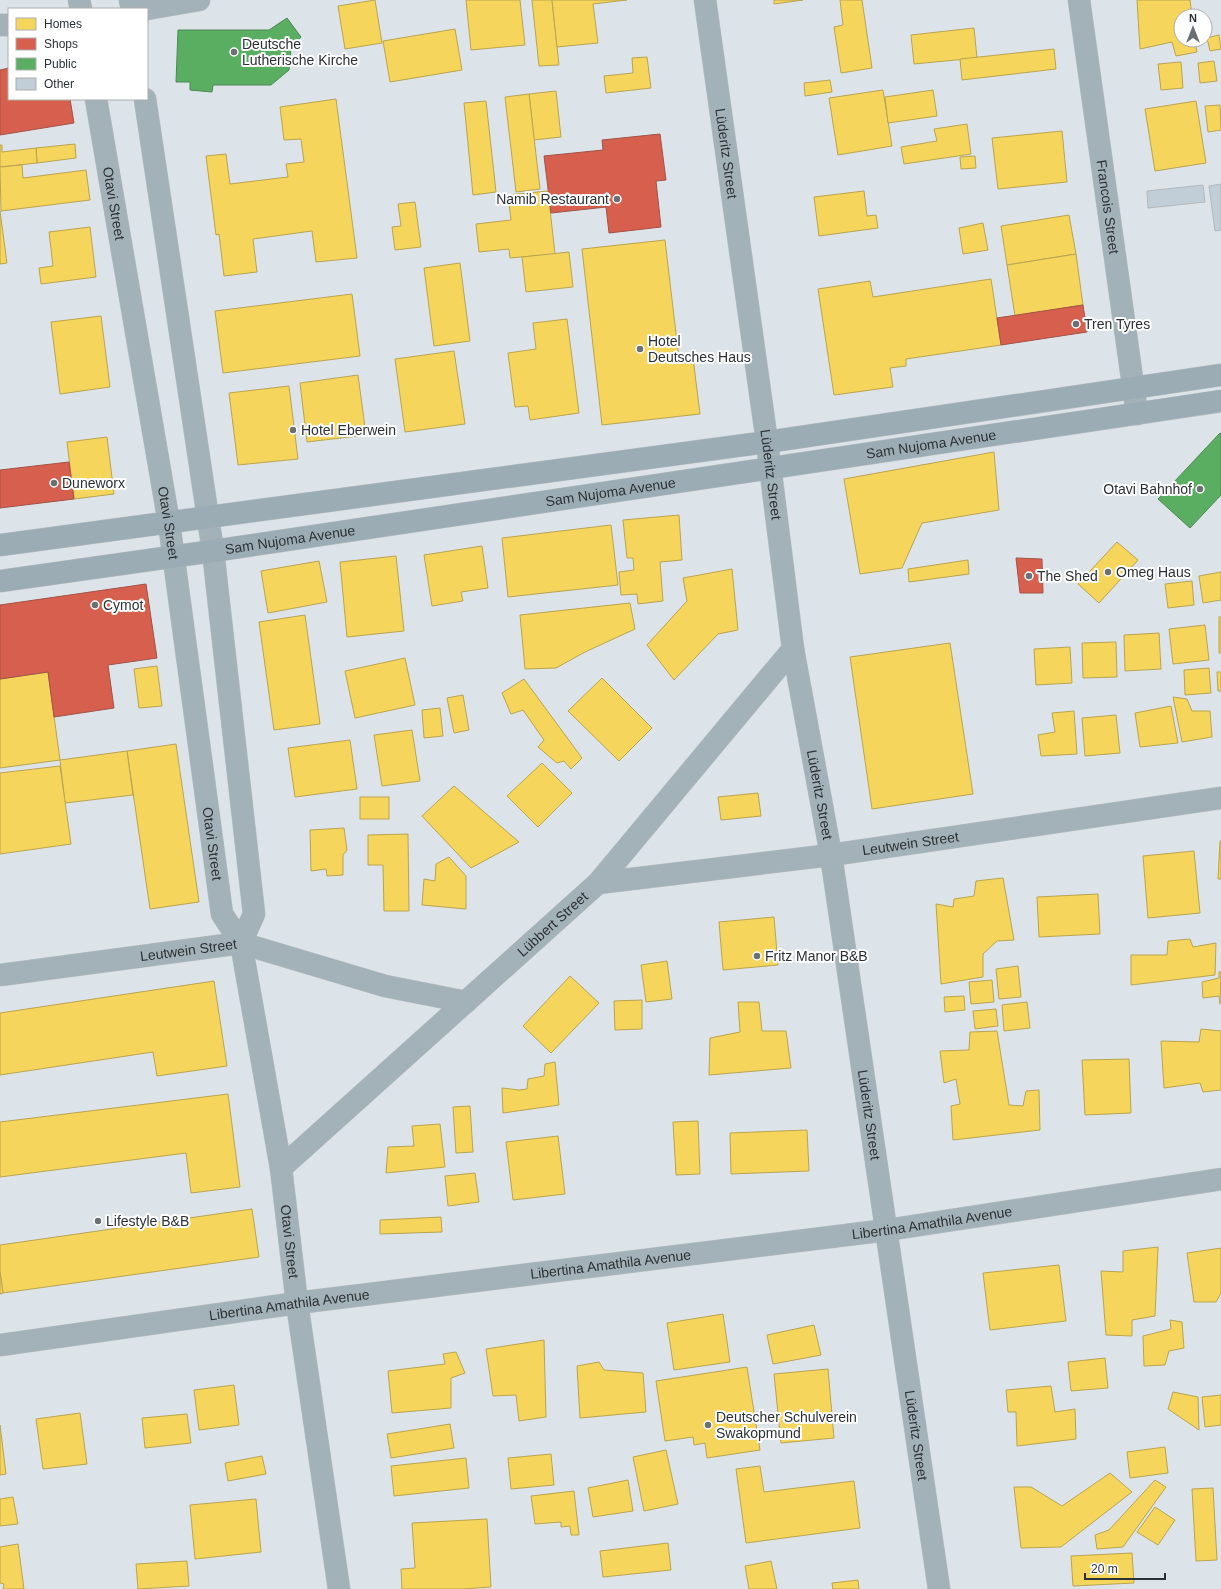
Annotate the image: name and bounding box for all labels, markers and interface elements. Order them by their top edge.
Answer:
legend [8,8,148,100]
north arrow [1173,8,1213,48]
text: N [1189,12,1197,24]
text: Homes [44,17,82,31]
place label: Deutsche Lutherische Kirche [242,36,358,68]
text: Shops [44,37,78,51]
marker: Deutsche Lutherische Kirche [229,47,239,57]
text: Public [44,57,77,71]
text: Other [44,77,74,91]
street label: Lüderitz Street [712,107,741,200]
street label: Francois Street [1093,159,1123,255]
street label: Otavi Street [100,166,128,241]
place label: Namib Restaurant [496,191,609,207]
marker: Namib Restaurant [612,194,622,204]
place label: Tren Tyres [1084,316,1150,332]
marker: Tren Tyres [1071,319,1081,329]
place label: Hotel Deutsches Haus [648,333,751,365]
marker: Hotel Deutsches Haus [635,344,645,354]
place label: Hotel Eberwein [301,422,396,438]
marker: Hotel Eberwein [288,425,298,435]
street label: Sam Nujoma Avenue [865,427,997,462]
street label: Lüderitz Street [757,428,785,521]
street label: Sam Nujoma Avenue [544,474,677,509]
place label: Duneworx [62,475,125,491]
marker: Duneworx [49,478,59,488]
place label: Otavi Bahnhof [1103,481,1192,497]
marker: Otavi Bahnhof [1195,484,1205,494]
street label: Otavi Street [155,485,182,561]
street label: Sam Nujoma Avenue [224,522,356,557]
place label: Omeg Haus [1116,564,1191,580]
marker: Omeg Haus [1103,567,1113,577]
place label: The Shed [1037,568,1098,584]
marker: The Shed [1024,571,1034,581]
place label: Cymot [103,597,144,613]
marker: Cymot [90,600,100,610]
street label: Lüderitz Street [804,748,836,841]
street label: Otavi Street [200,806,225,882]
street label: Leutwein Street [861,828,960,858]
street label: Lübbert Street [514,888,591,960]
street label: Leutwein Street [139,936,238,964]
place label: Fritz Manor B&B [765,948,868,964]
marker: Fritz Manor B&B [752,951,762,961]
street label: Lüderitz Street [855,1069,884,1161]
street label: Libertina Amathila Avenue [851,1203,1013,1242]
street label: Otavi Street [277,1204,302,1279]
place label: Lifestyle B&B [106,1213,189,1229]
marker: Lifestyle B&B [93,1216,103,1226]
street label: Libertina Amathila Avenue [529,1246,692,1282]
street label: Libertina Amathila Avenue [208,1286,371,1323]
street label: Lüderitz Street [902,1389,931,1482]
place label: Deutscher Schulverein Swakopmund [716,1409,857,1441]
marker: Deutscher Schulverein Swakopmund [703,1420,713,1430]
scale bar [1085,1555,1165,1581]
text: 20 m [1091,1562,1118,1576]

